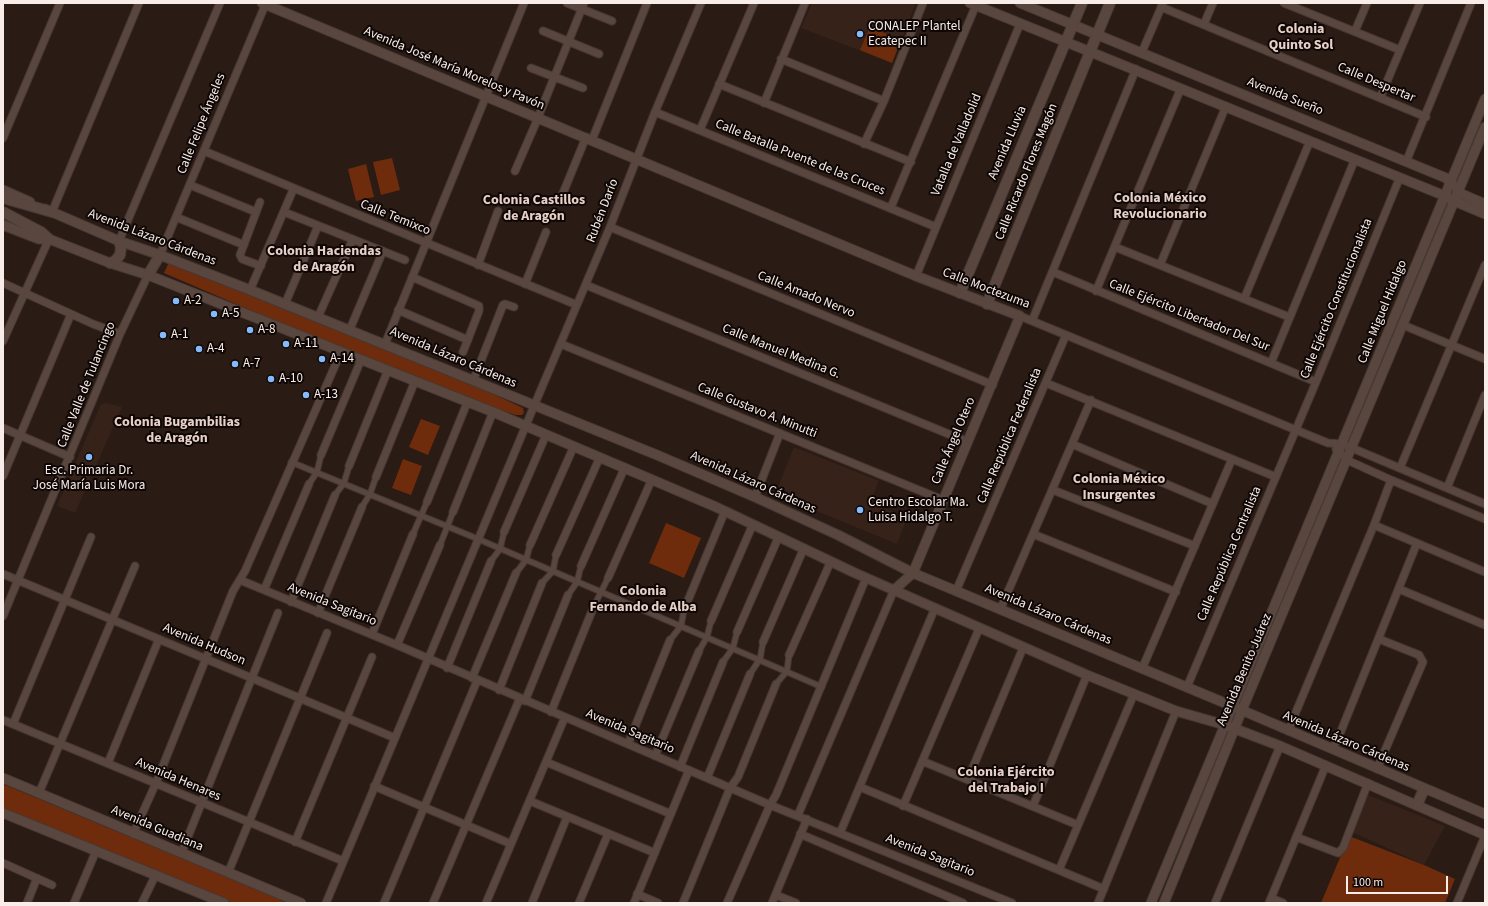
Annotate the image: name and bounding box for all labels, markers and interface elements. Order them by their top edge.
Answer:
place label: CONALEP Plantel Ecatepec II [868,19,961,50]
district label: Colonia Quinto Sol [1269,22,1333,54]
street label: Avenida José María Morelos y Pavón [361,24,547,114]
marker: CONALEP Plantel Ecatepec II [855,29,865,39]
street label: Calle Despertar [1335,60,1417,106]
street label: Calle Felipe Ángeles [175,71,229,177]
street label: Avenida Sueño [1245,75,1325,119]
street label: Vatalla de Valladolid [928,91,986,199]
street label: Calle Ricardo Flores Magón [992,101,1062,243]
street label: Avenida Lluvia [985,104,1031,182]
street label: Calle Batalla Puente de las Cruces [713,117,887,199]
street label: Rubén Darío [584,177,622,245]
district label: Colonia México Revolucionario [1113,191,1207,224]
district label: Colonia Castillos de Aragón [483,193,585,226]
street label: Calle Temixco [358,197,432,239]
street label: Avenida Lázaro Cárdenas [86,206,218,270]
street label: Calle Ejército Constitucionalista [1298,217,1376,381]
district label: Colonia Haciendas de Aragón [267,244,381,276]
street label: Calle Miguel Hidalgo [1355,258,1411,366]
street label: Calle Moctezuma [940,265,1032,313]
street label: Calle Amado Nervo [755,268,857,322]
street label: Calle Ejército Libertador Del Sur [1106,277,1272,355]
place label: A-2 [184,293,202,309]
marker: A-2 [171,296,181,306]
place label: A-5 [222,306,240,322]
marker: A-5 [209,309,219,319]
street label: Calle Valle de Tulancingo [55,320,119,450]
street label: Calle Manuel Medina G. [720,321,842,383]
place label: A-8 [258,322,276,338]
street label: Avenida Lázaro Cárdenas [387,324,519,392]
marker: A-8 [245,325,255,335]
place label: A-1 [171,327,189,343]
marker: A-1 [158,330,168,340]
place label: A-11 [294,336,318,352]
marker: A-11 [281,339,291,349]
place label: A-4 [207,341,225,357]
marker: A-4 [194,344,204,354]
place label: A-14 [330,351,354,367]
marker: A-14 [317,354,327,364]
place label: A-7 [243,356,261,372]
marker: A-7 [230,359,240,369]
street label: Calle República Federalista [974,366,1046,506]
place label: A-10 [279,371,303,387]
marker: A-10 [266,374,276,384]
street label: Calle Gustavo A. Minutti [695,380,819,442]
place label: A-13 [314,387,338,403]
marker: A-13 [301,390,311,400]
street label: Calle Ángel Otero [929,395,979,487]
district label: Colonia Bugambilias de Aragón [114,415,240,448]
street label: Avenida Lázaro Cárdenas [688,448,818,518]
marker: Esc. Primaria Dr. José María Luis Mora [84,452,94,462]
place label: Esc. Primaria Dr. José María Luis Mora [33,463,145,494]
district label: Colonia México Insurgentes [1073,472,1165,504]
street label: Calle República Centralista [1195,484,1265,624]
place label: Centro Escolar Ma. Luisa Hidalgo T. [868,495,969,526]
marker: Centro Escolar Ma. Luisa Hidalgo T. [855,505,865,515]
street label: Avenida Sagitario [285,580,379,630]
street label: Avenida Lázaro Cárdenas [982,581,1114,649]
district label: Colonia Fernando de Alba [589,584,697,616]
street label: Avenida Benito Juárez [1214,611,1276,729]
street label: Avenida Hudson [160,621,248,669]
street label: Avenida Sagitario [583,706,677,758]
street label: Avenida Lázaro Cárdenas [1280,708,1412,776]
street label: Avenida Henares [133,755,223,805]
district label: Colonia Ejército del Trabajo I [957,765,1055,798]
street label: Avenida Guadiana [109,803,205,855]
street label: Avenida Sagitario [883,831,977,881]
scale bar [1348,868,1450,894]
text: 100 m [1353,874,1383,891]

